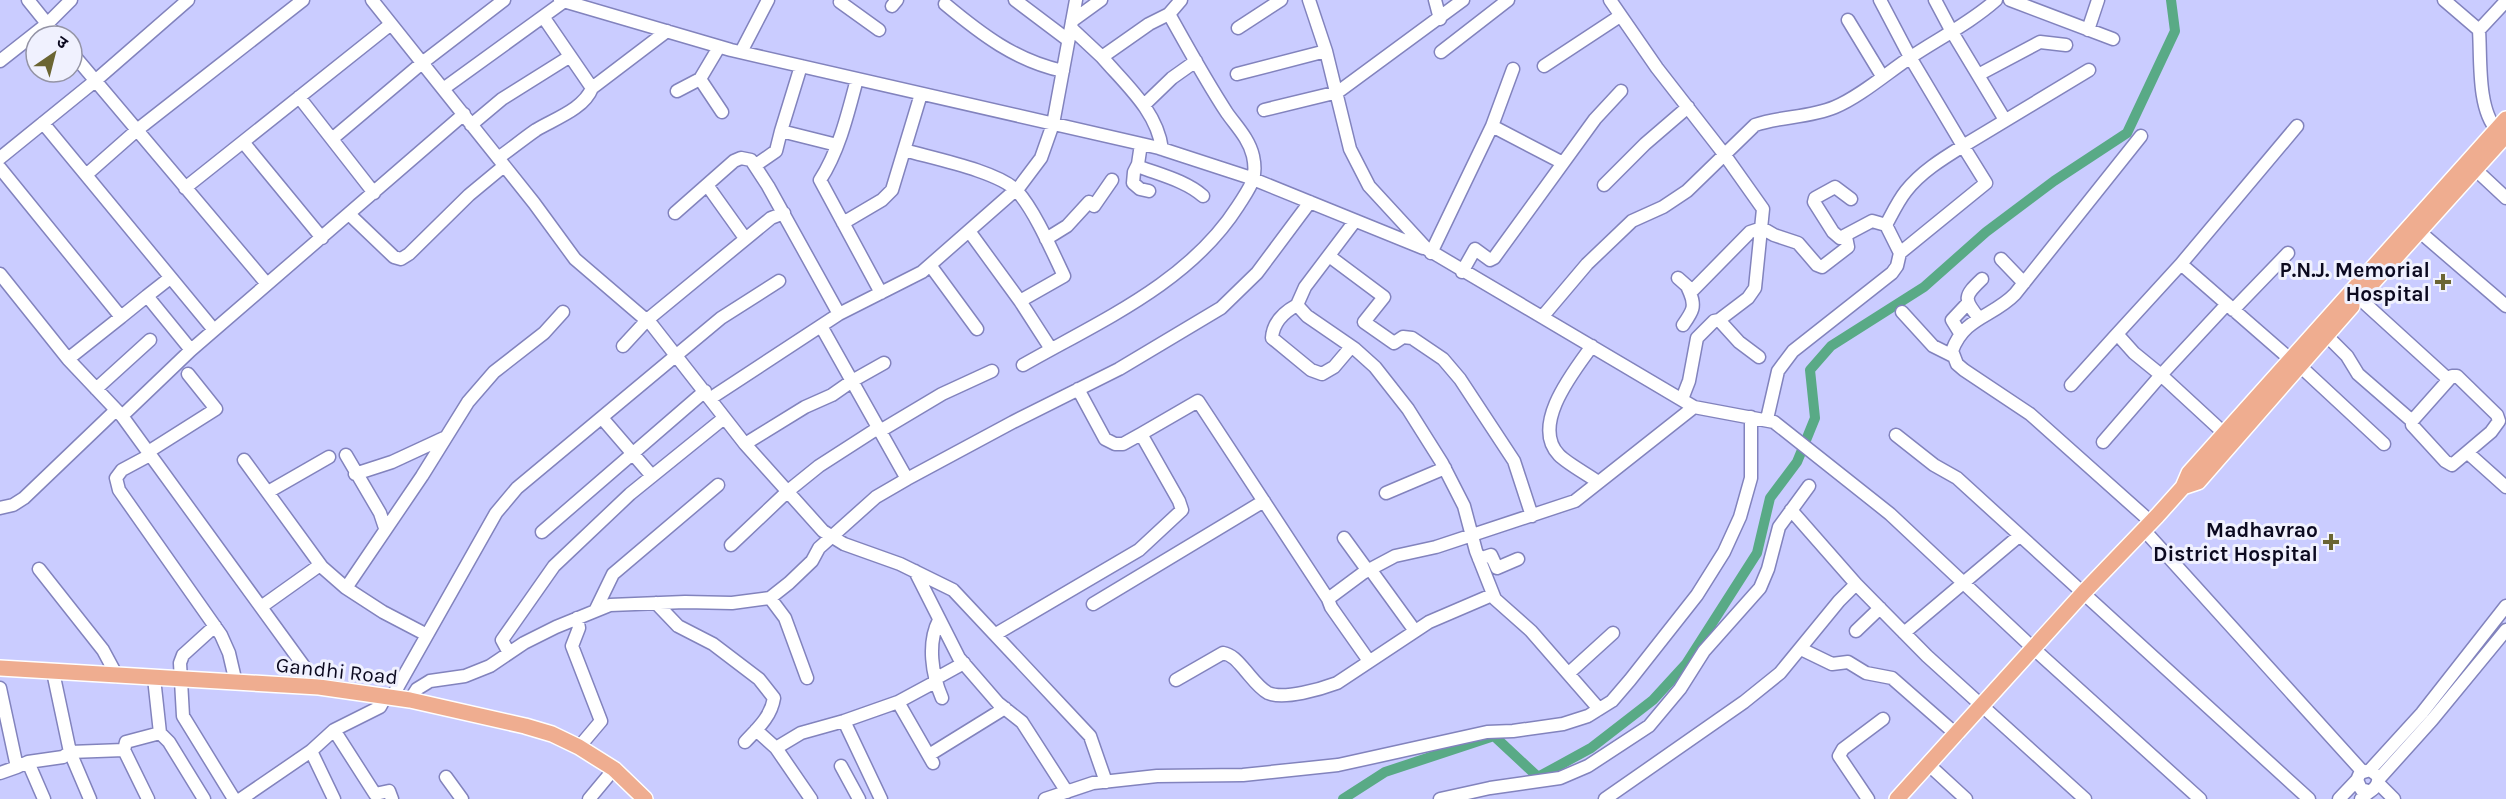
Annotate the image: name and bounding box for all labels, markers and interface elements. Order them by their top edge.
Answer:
north arrow [24,24,84,84]
text: उ [53,32,72,53]
place label: P.N.J. Memorial Hospital [2279,258,2430,306]
marker: P.N.J. Memorial Hospital [2434,273,2452,291]
place label: Madhavrao District Hospital [2153,518,2318,566]
marker: Madhavrao District Hospital [2322,533,2340,551]
street label: Gandhi Road [275,653,399,689]

